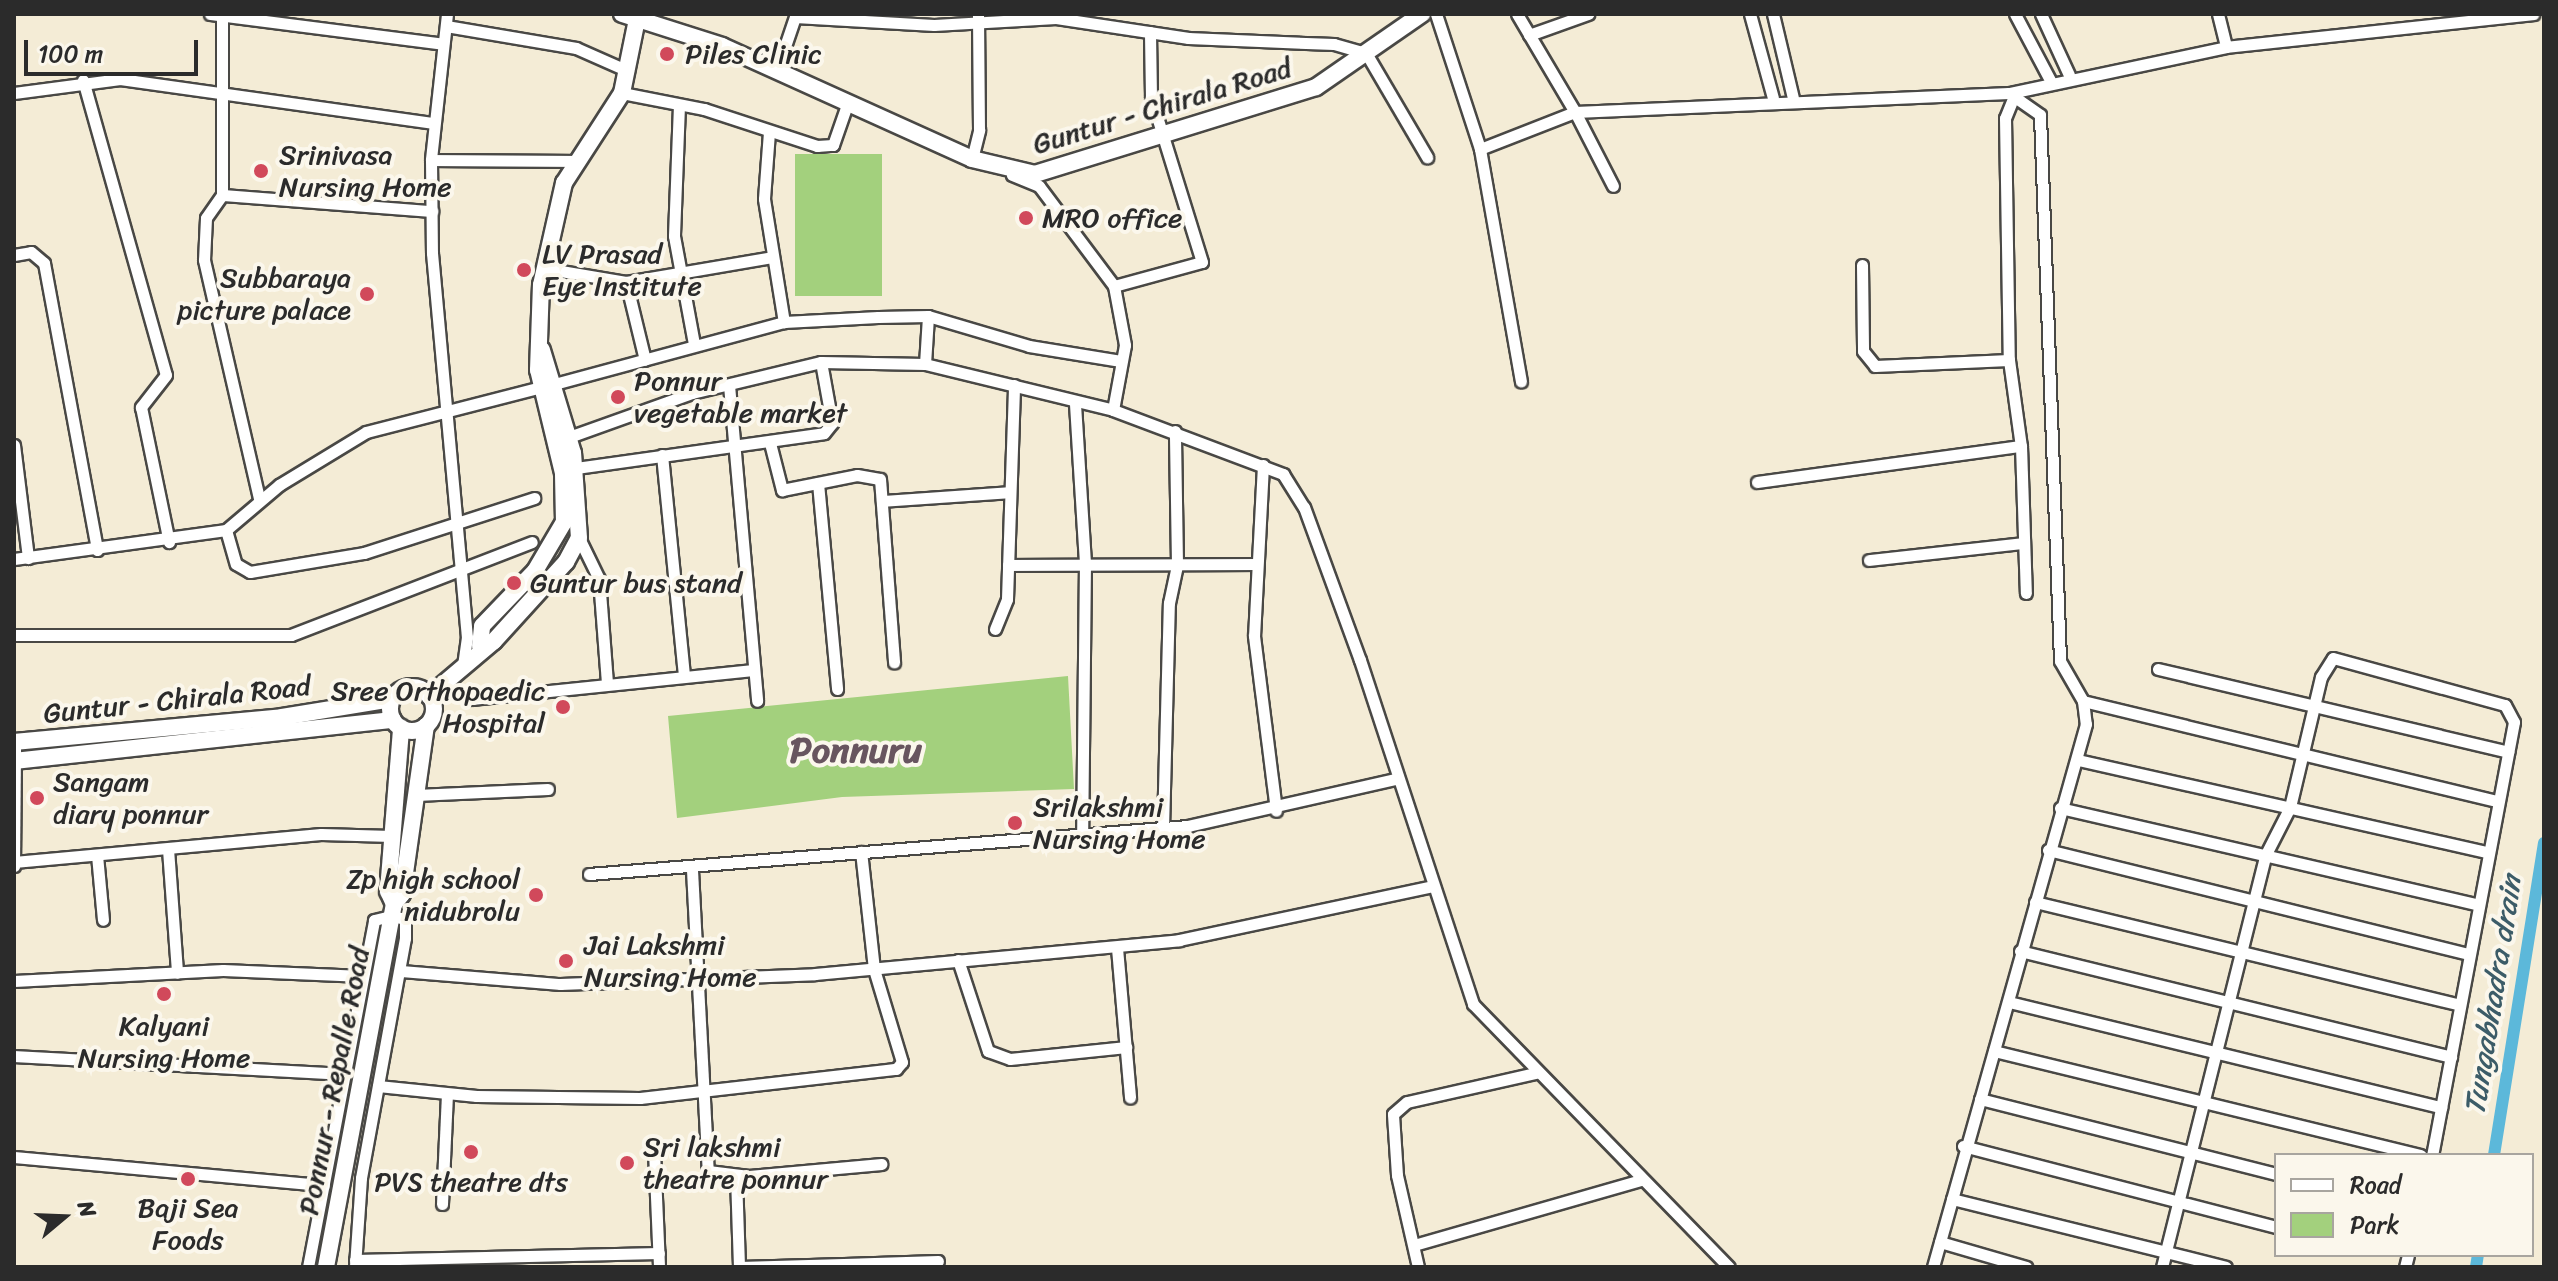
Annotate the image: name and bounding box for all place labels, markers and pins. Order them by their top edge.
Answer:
place label: Piles Clinic [685,37,822,71]
marker: Piles Clinic [656,43,678,65]
place label: Srinivasa Nursing Home [279,138,452,204]
marker: Srinivasa Nursing Home [250,160,272,182]
place label: MRO office [1042,201,1182,235]
marker: MRO office [1017,209,1035,227]
place label: LV Prasad Eye Institute [542,237,705,303]
marker: LV Prasad Eye Institute [513,259,535,281]
place label: Subbaraya picture palace [178,261,351,327]
marker: Subbaraya picture palace [358,285,376,303]
place label: Ponnur vegetable market [634,364,849,430]
marker: Ponnur vegetable market [609,388,627,406]
place label: Guntur bus stand [530,566,743,600]
marker: Guntur bus stand [505,574,523,592]
place label: Sree Orthopaedic Hospital [330,674,545,740]
marker: Sree Orthopaedic Hospital [552,696,574,718]
place label: Sangam diary ponnur [53,765,208,831]
marker: Sangam diary ponnur [28,789,46,807]
place label: Srilakshmi Nursing Home [1033,790,1206,856]
marker: Srilakshmi Nursing Home [1004,812,1026,834]
place label: Zp high school nidubrolu [346,862,520,928]
marker: Zp high school nidubrolu [527,886,545,904]
place label: Jai Lakshmi Nursing Home [584,928,757,994]
marker: Jai Lakshmi Nursing Home [555,950,577,972]
marker: Kalyani Nursing Home [153,983,175,1005]
place label: Kalyani Nursing Home [77,1009,251,1075]
place label: Sri lakshmi theatre ponnur [643,1130,828,1196]
marker: PVS theatre dts [462,1143,480,1161]
marker: Sri lakshmi theatre ponnur [618,1154,636,1172]
place label: PVS theatre dts [374,1165,568,1199]
marker: Baji Sea Foods [179,1170,197,1188]
place label: Baji Sea Foods [137,1191,239,1257]

